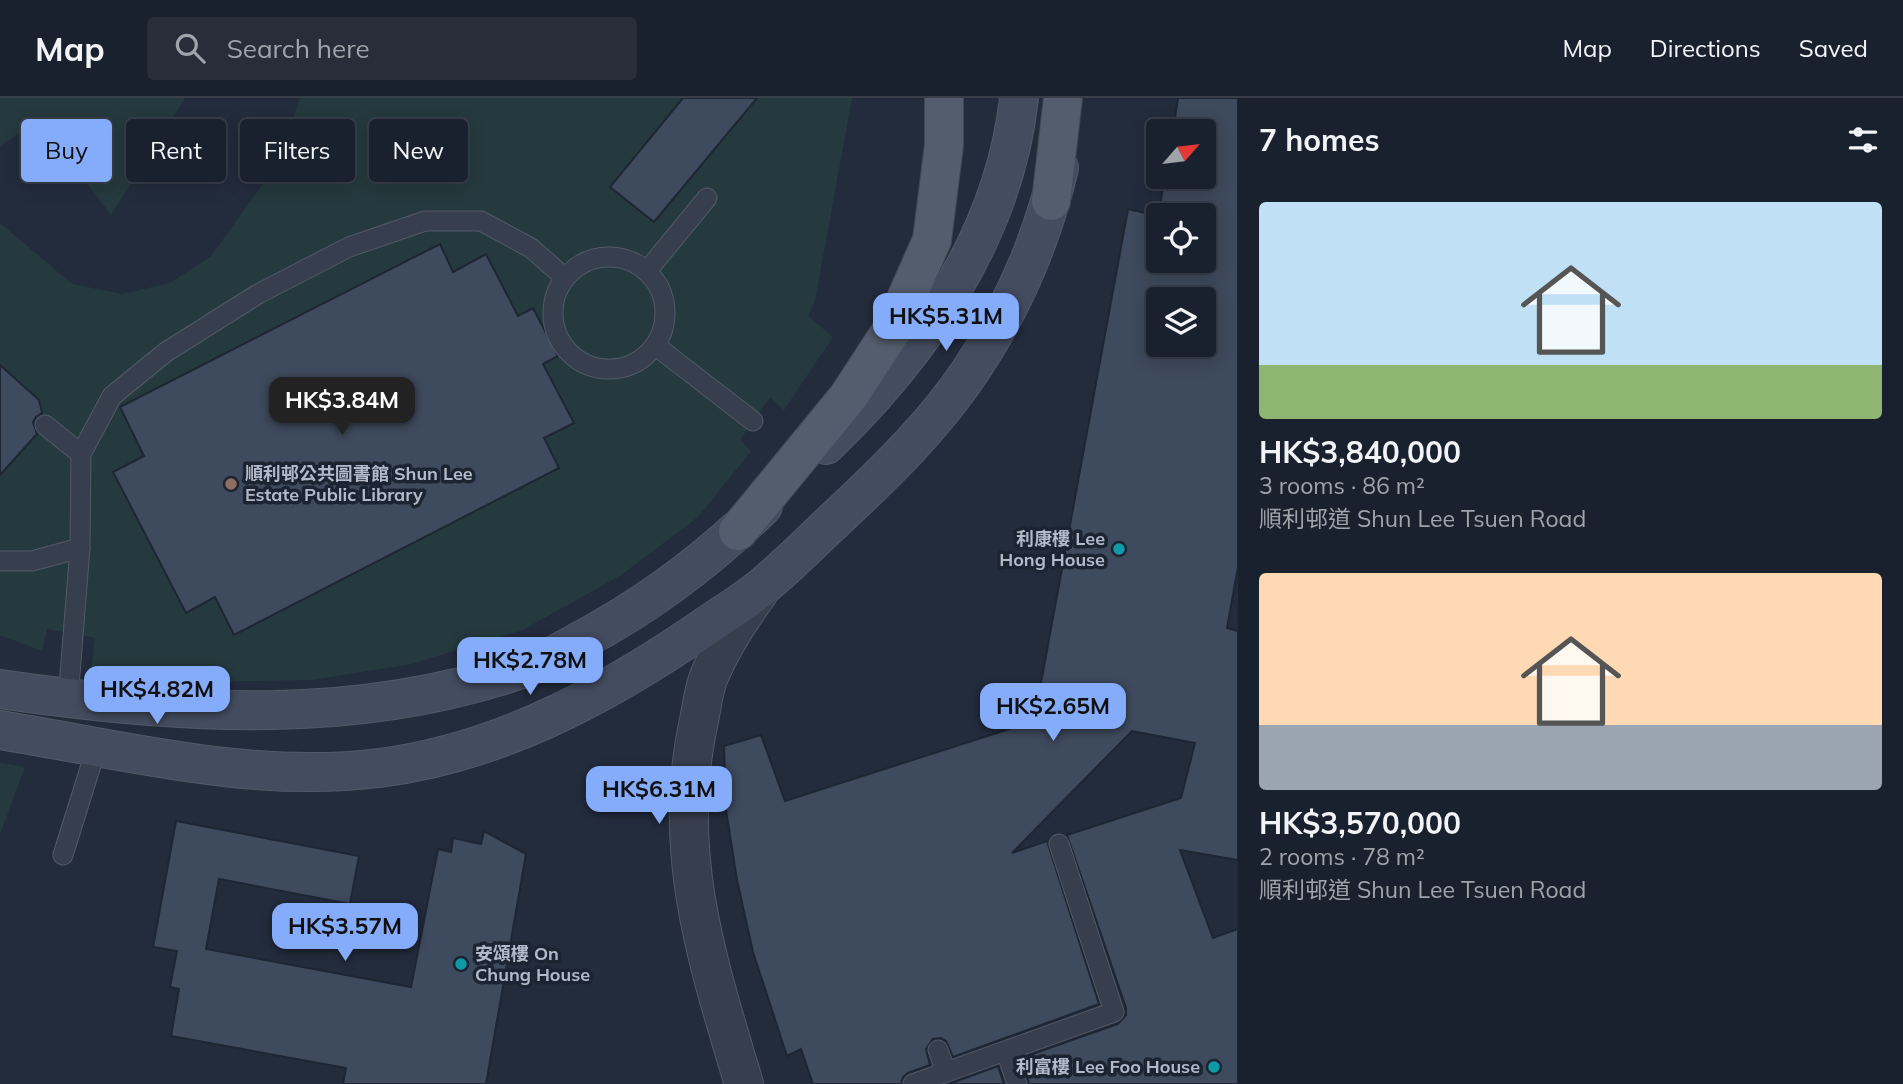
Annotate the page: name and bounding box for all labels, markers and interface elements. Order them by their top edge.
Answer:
search box [147,17,637,80]
text: Map [35,28,105,69]
icon: search [171,29,209,67]
text: Search here [227,32,370,65]
text: Map [1562,33,1612,63]
text: Directions [1650,33,1761,63]
text: Saved [1799,33,1868,63]
chip: Buy [21,119,112,182]
chip: Rent [126,119,226,182]
chip: Filters [240,119,355,182]
chip: New [369,119,468,182]
north arrow [1146,119,1216,189]
map controls [1146,119,1216,357]
text: 7 homes [1259,121,1380,159]
icon: filters [1844,121,1882,159]
button: locate [1146,203,1216,273]
icon: home [1508,247,1634,373]
button: layers [1146,287,1216,357]
pin: HK$5.31M [874,294,1018,353]
text: HK$5.31M [889,301,1003,330]
pin: HK$3.84M [270,378,414,437]
text: HK$3.84M [285,385,399,414]
text: HK$3,840,000 [1259,433,1461,471]
place label: 順利邨公共圖書館 Shun Lee Estate Public Library [245,462,473,506]
text: 3 rooms · 86 m² [1259,471,1425,500]
marker: 順利邨公共圖書館 Shun Lee Estate Public Library [223,476,239,492]
text: 順利邨道 Shun Lee Tsuen Road [1259,504,1586,533]
place label: 利康樓 Lee Hong House [999,527,1105,571]
marker: 利康樓 Lee Hong House [1111,541,1127,557]
icon: home [1508,618,1634,744]
pin: HK$2.78M [458,638,602,697]
text: HK$2.78M [473,645,587,674]
pin: HK$4.82M [85,666,229,726]
text: HK$4.82M [100,674,214,703]
pin: HK$2.65M [981,684,1125,743]
text: HK$2.65M [996,691,1110,720]
pin: HK$6.31M [587,766,731,826]
text: HK$6.31M [602,774,716,803]
text: HK$3,570,000 [1259,804,1461,842]
text: 2 rooms · 78 m² [1259,842,1425,871]
text: 順利邨道 Shun Lee Tsuen Road [1259,875,1586,904]
pin: HK$3.57M [273,904,417,963]
text: HK$3.57M [288,911,402,940]
place label: 安頌樓 On Chung House [475,942,590,986]
marker: 安頌樓 On Chung House [453,956,469,972]
place label: 利富樓 Lee Foo House [1016,1055,1200,1078]
marker: 利富樓 Lee Foo House [1206,1059,1222,1075]

